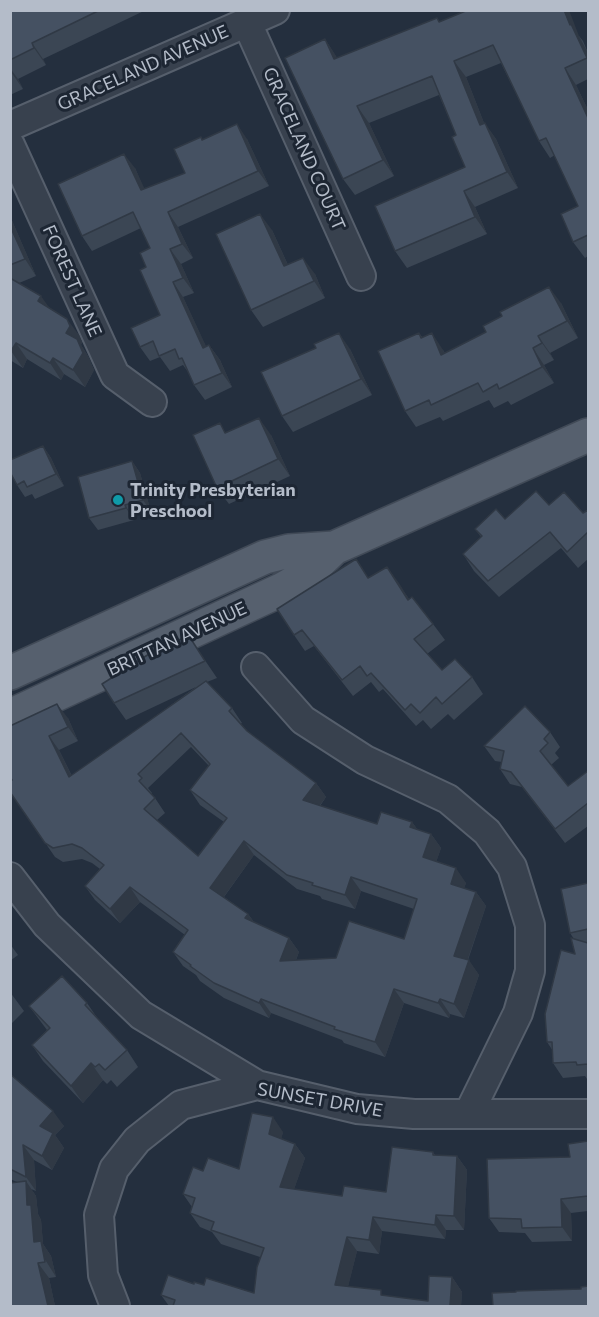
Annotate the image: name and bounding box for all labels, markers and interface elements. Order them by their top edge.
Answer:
street label: GRACELAND AVENUE [54,21,232,115]
street label: GRACELAND COURT [258,64,350,234]
street label: FOREST LANE [38,222,106,340]
place label: Trinity Presbyterian Preschool [130,479,296,522]
marker: Trinity Presbyterian Preschool [111,493,125,507]
street label: BRITTAN AVENUE [104,597,250,681]
street label: SUNSET DRIVE [256,1078,384,1122]

